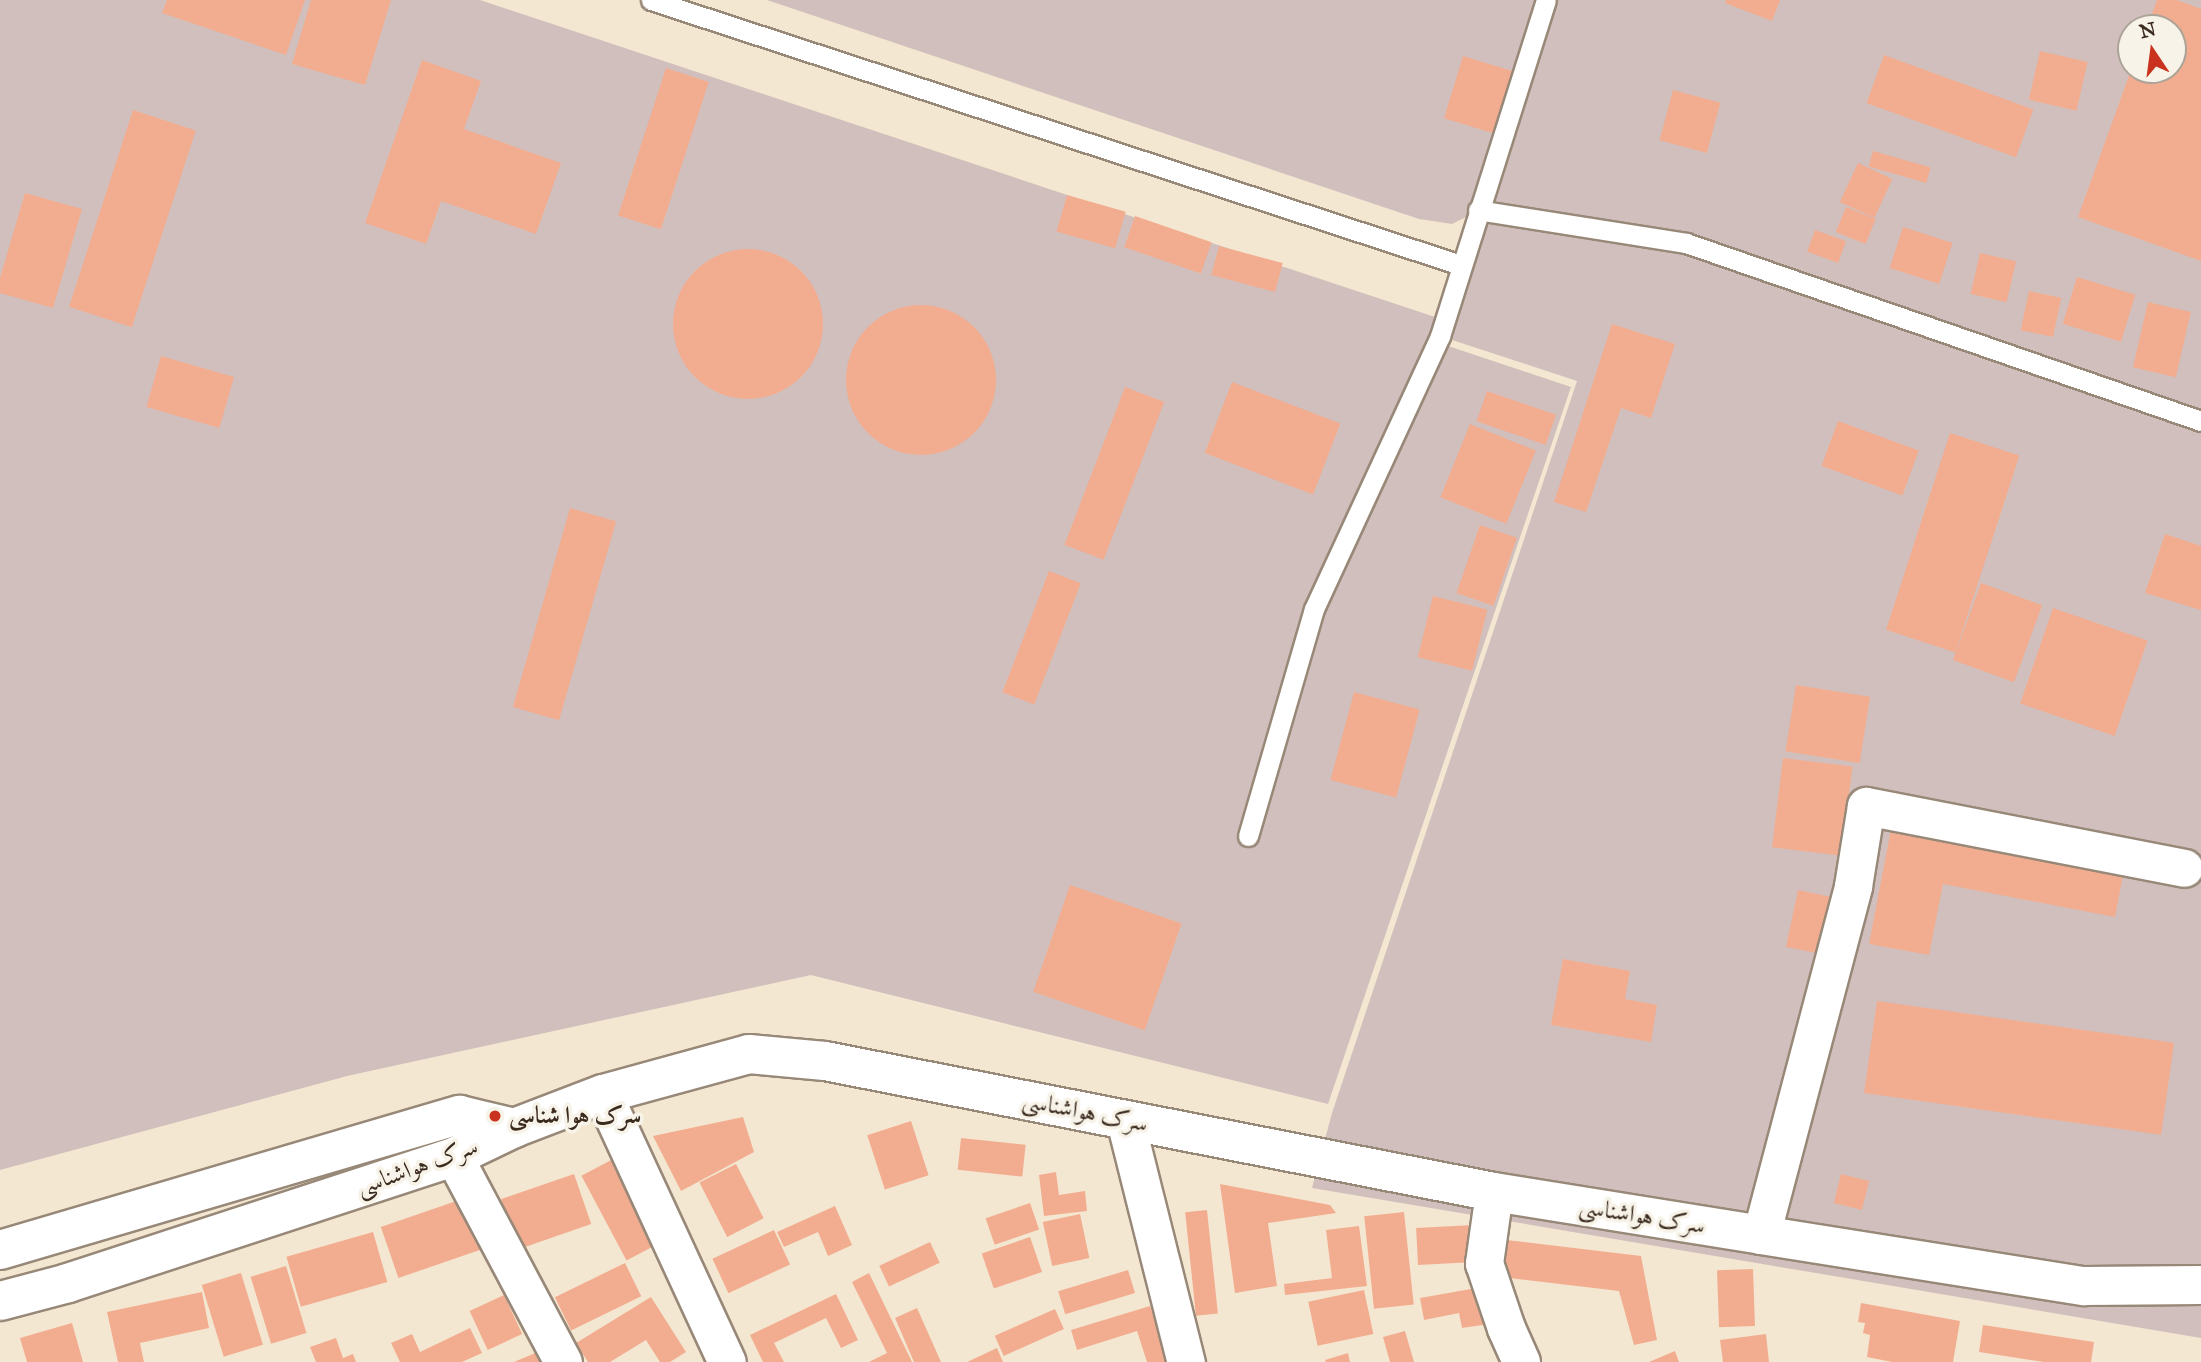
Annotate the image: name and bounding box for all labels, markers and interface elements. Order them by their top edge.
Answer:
north arrow [2117,14,2187,84]
text: N [2137,17,2158,43]
street label: سرک هواشناسی [1020,1086,1150,1138]
place label: سرک هوا شناسی [509,1102,641,1130]
marker: سرک هوا شناسی [487,1108,503,1124]
street label: سرک هواشناسی [352,1132,482,1202]
street label: سرک هواشناسی [1577,1192,1707,1240]

